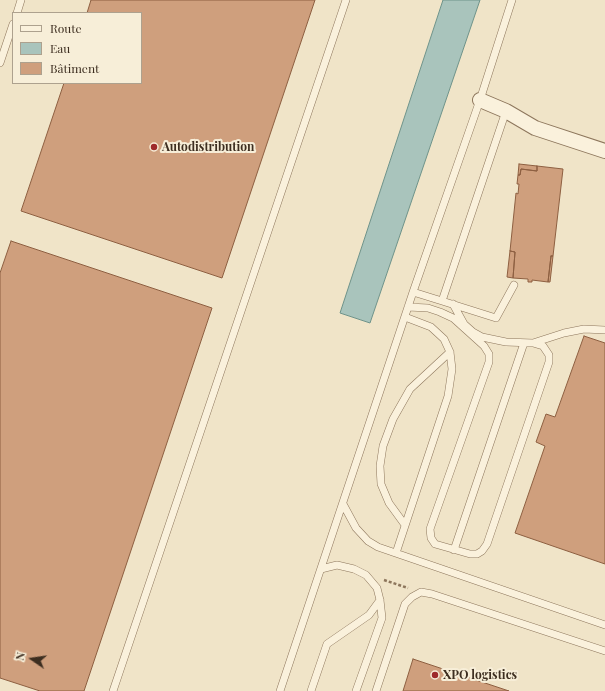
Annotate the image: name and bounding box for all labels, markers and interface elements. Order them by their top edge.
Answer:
legend [12,12,142,84]
text: Route [50,20,82,36]
text: Eau [50,40,70,56]
text: Bâtiment [50,60,99,76]
place label: Autodistribution [162,140,254,154]
marker: Autodistribution [149,142,159,152]
north arrow [12,639,52,679]
text: N [12,651,28,662]
place label: XPO logistics [443,668,517,682]
marker: XPO logistics [430,670,440,680]

